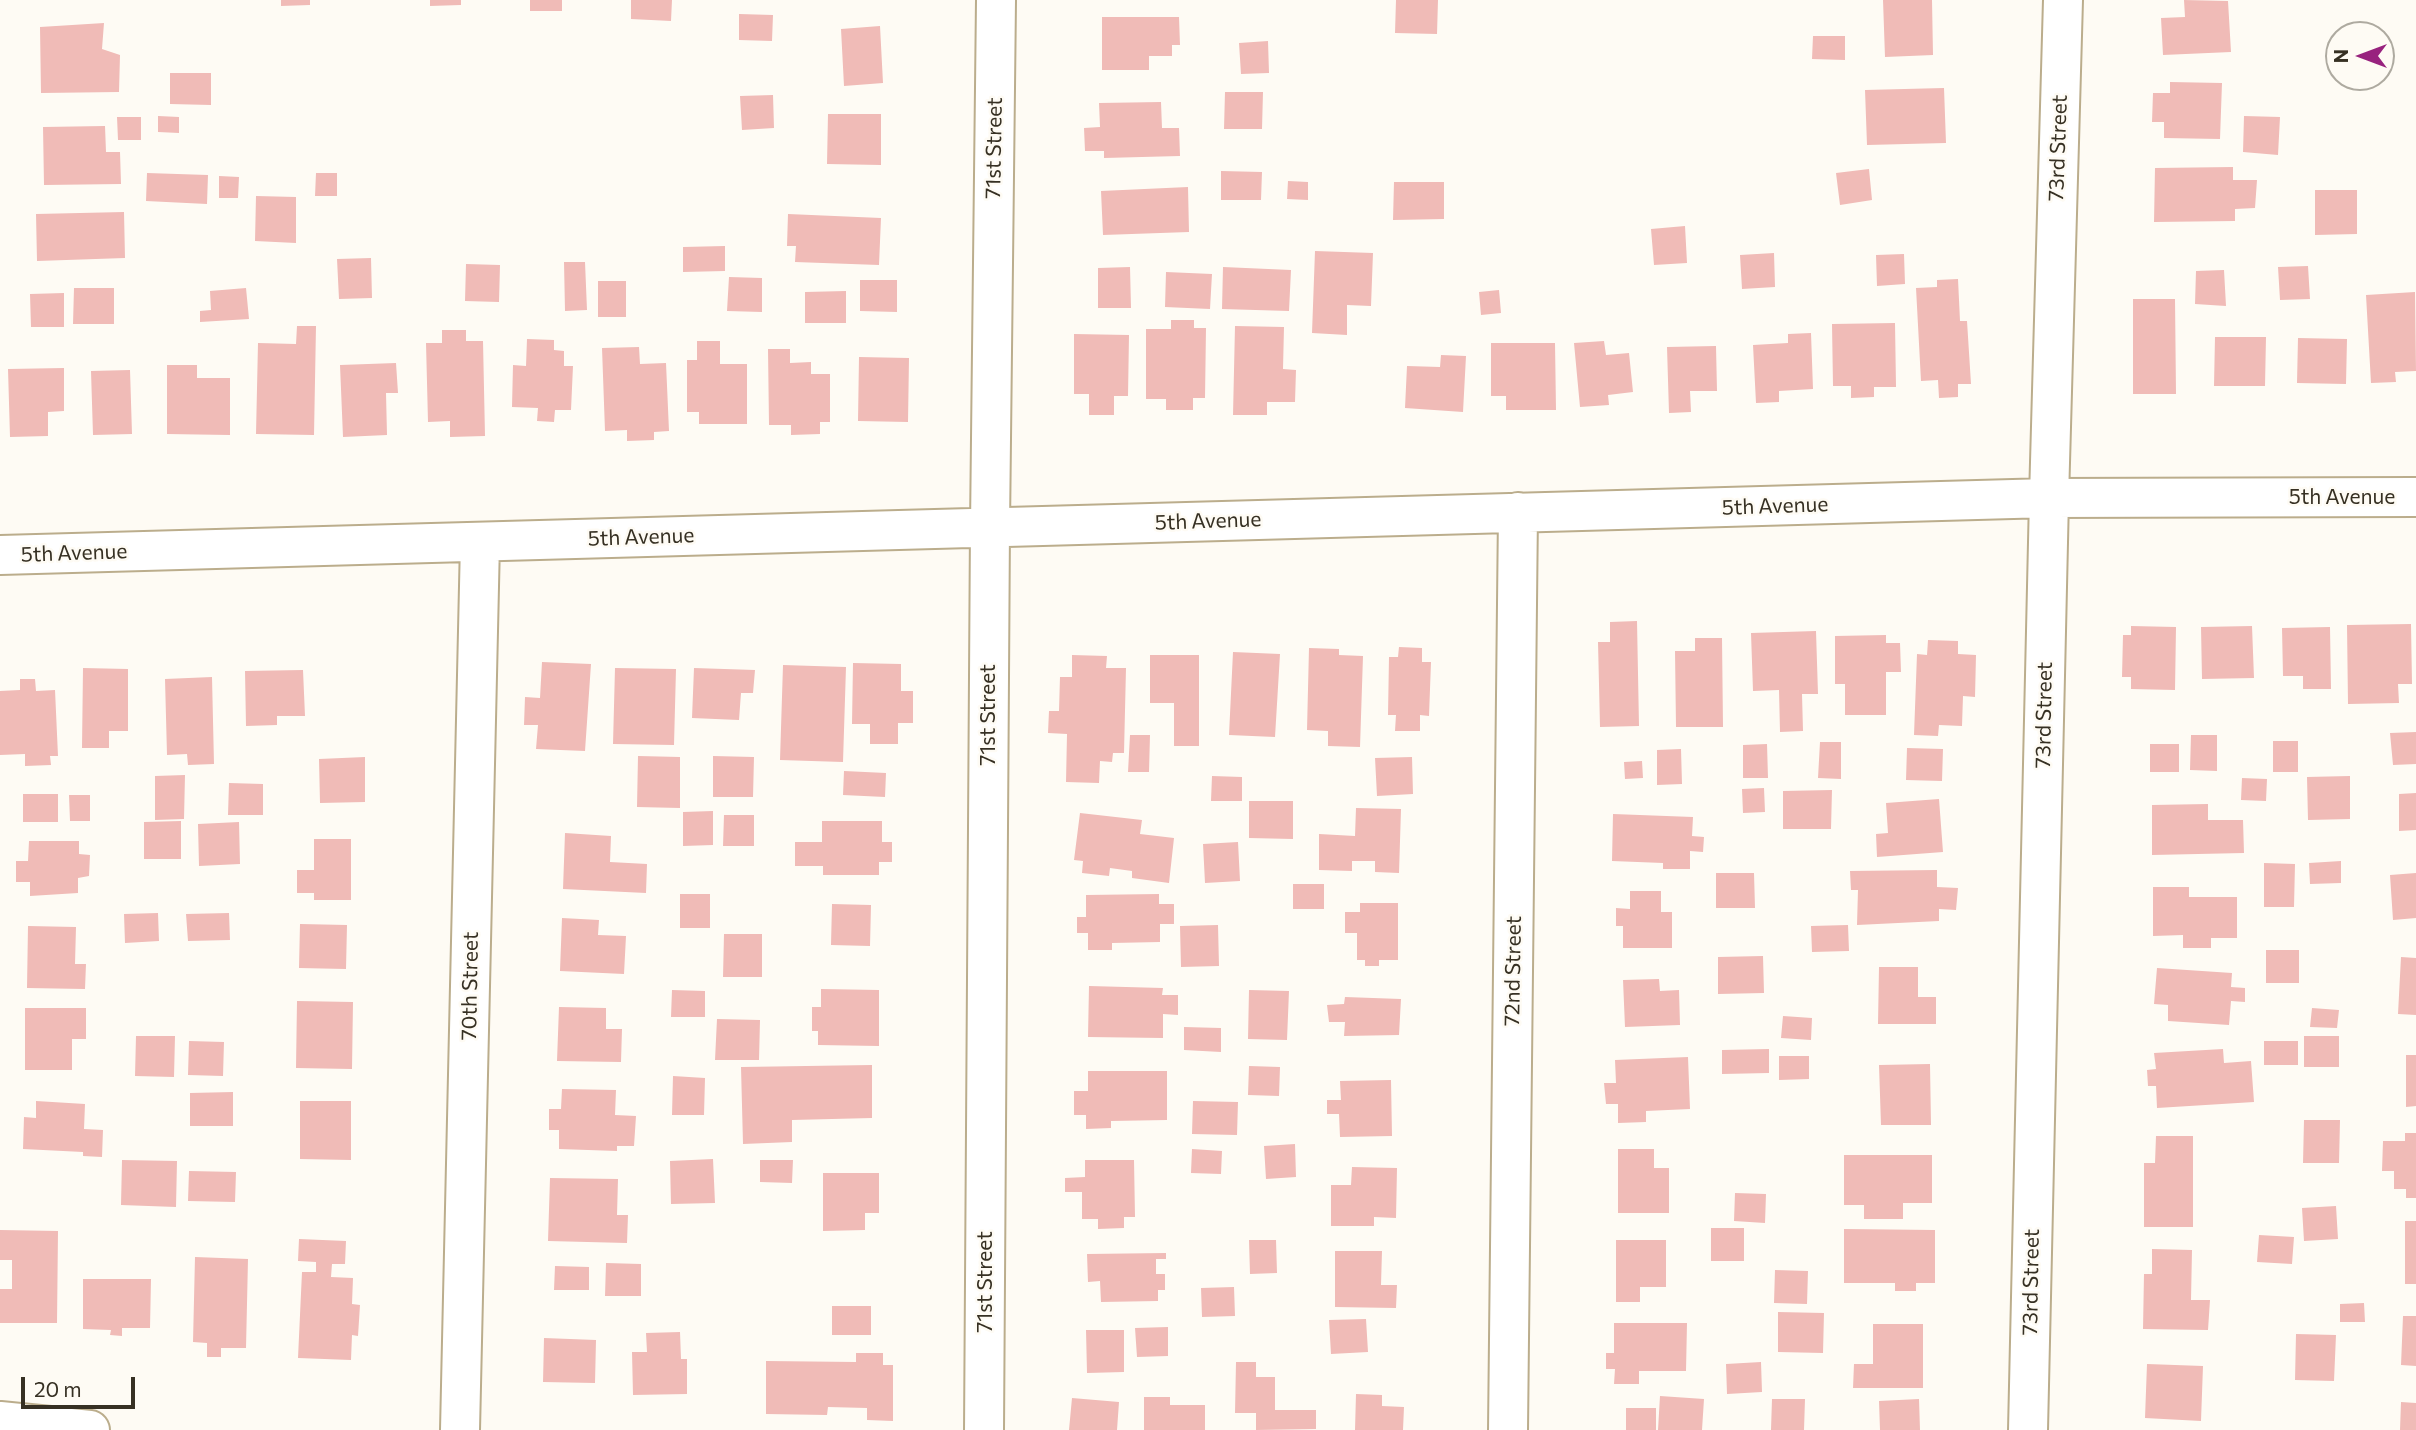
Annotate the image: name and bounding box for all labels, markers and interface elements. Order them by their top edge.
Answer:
north arrow [2325,21,2395,91]
text: N [2329,49,2352,63]
street label: 73rd Street [2044,94,2072,202]
street label: 71st Street [981,97,1007,199]
street label: 5th Avenue [2289,484,2395,510]
street label: 5th Avenue [1721,492,1829,520]
street label: 5th Avenue [1154,507,1262,535]
street label: 5th Avenue [587,523,695,551]
street label: 5th Avenue [20,539,128,567]
street label: 73rd Street [2030,661,2058,769]
street label: 71st Street [975,664,1001,766]
street label: 72nd Street [1499,916,1527,1026]
street label: 70th Street [456,931,484,1041]
street label: 73rd Street [2017,1228,2045,1336]
street label: 71st Street [972,1231,998,1333]
scale bar [24,1364,138,1408]
text: 20 m [34,1376,82,1401]

